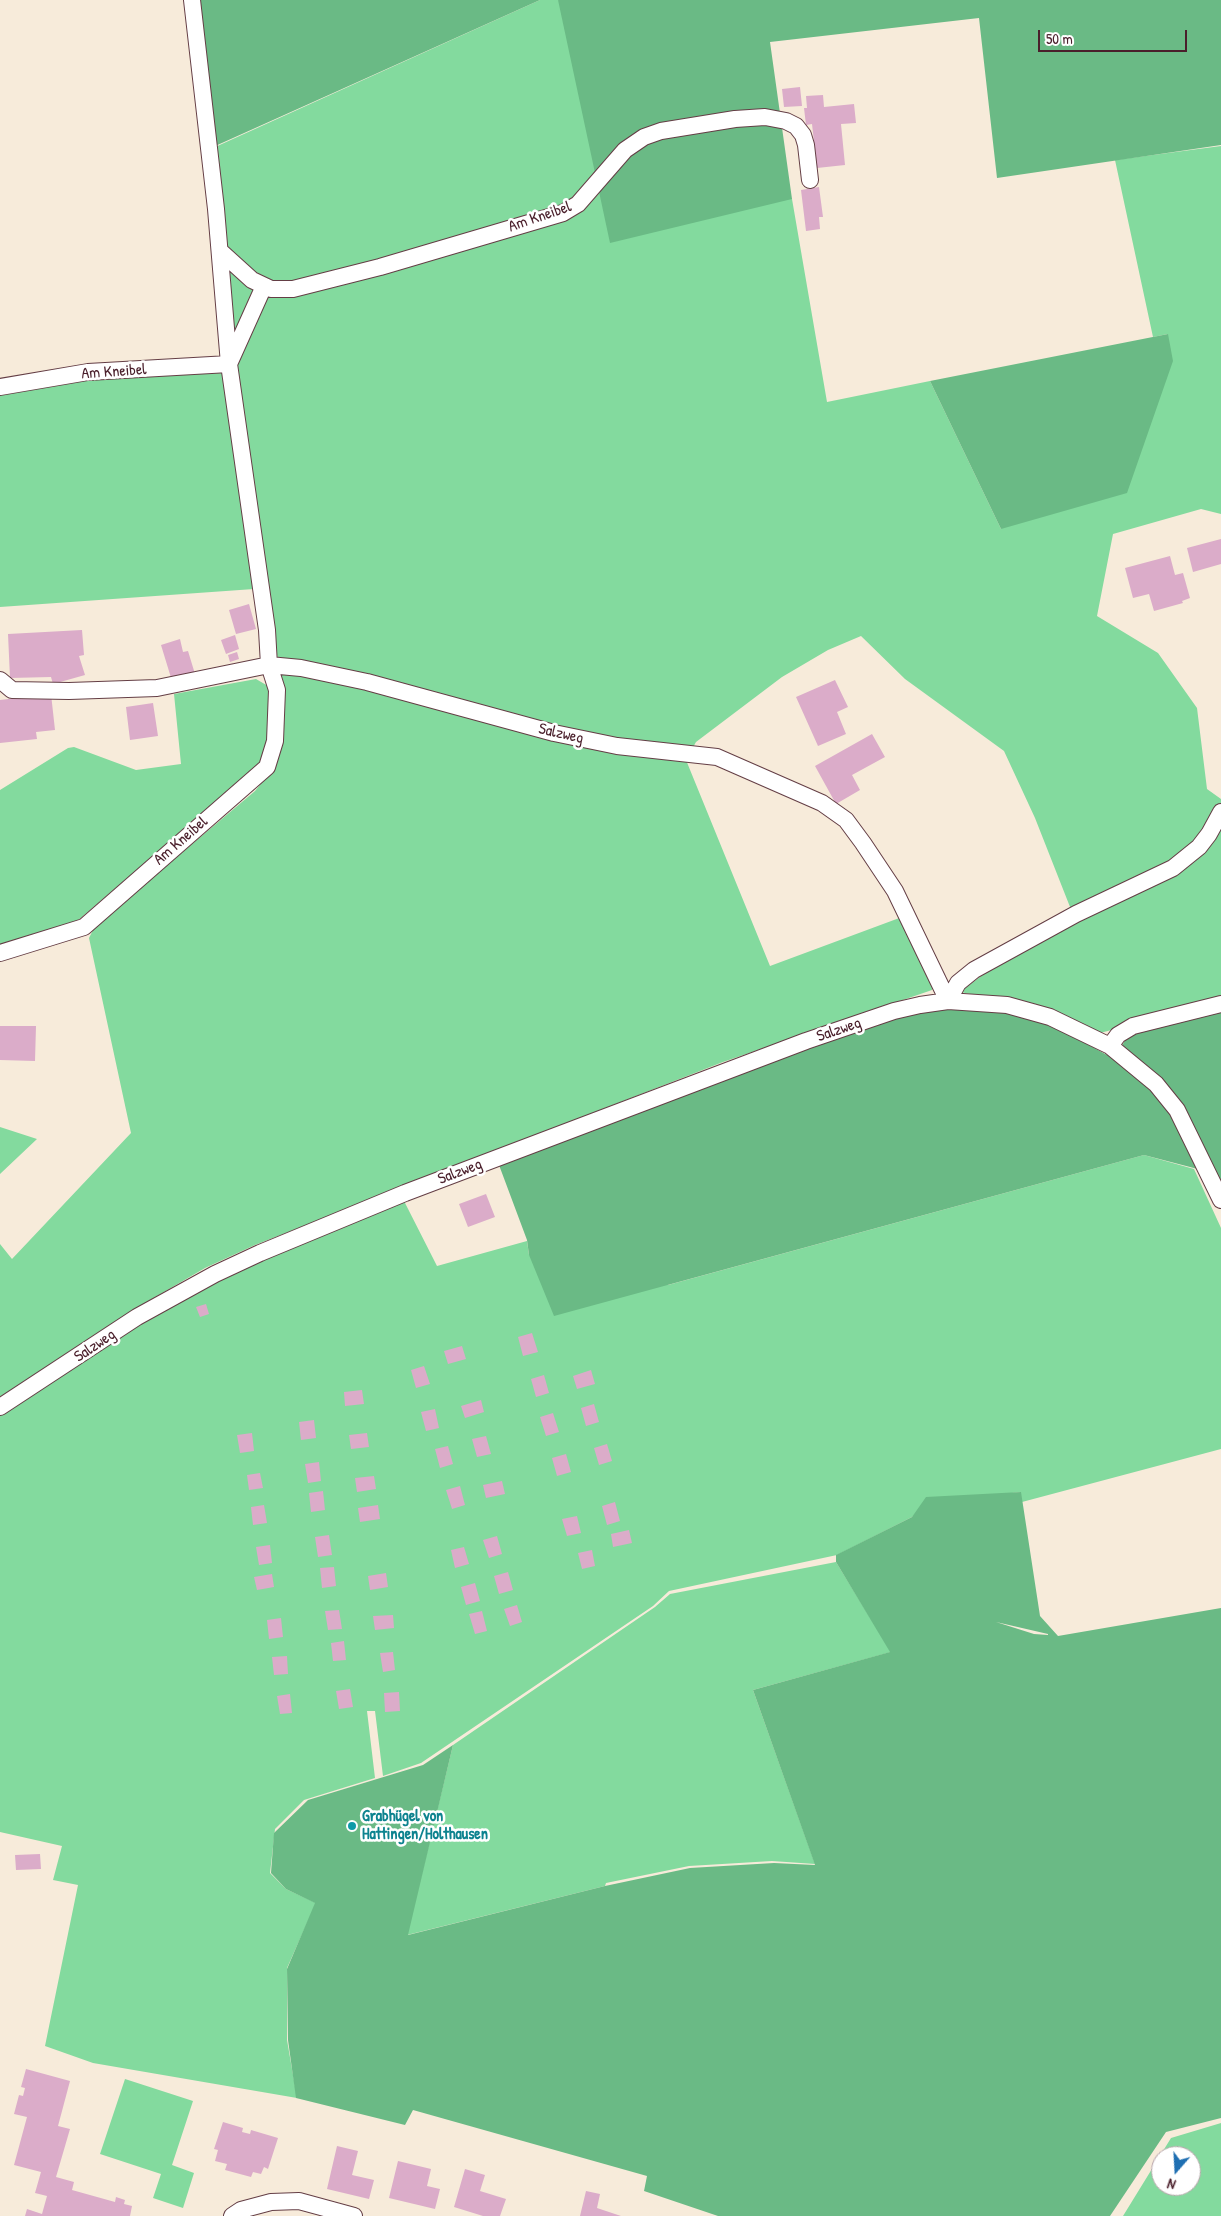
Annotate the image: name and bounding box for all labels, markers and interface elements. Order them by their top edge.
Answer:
scale bar [1041,20,1190,52]
text: 50 m [1046,28,1073,49]
street label: Am Kneibel [506,197,574,237]
street label: Am Kneibel [81,360,147,384]
street label: Salzweg [537,720,585,748]
street label: Am Kneibel [150,812,212,870]
street label: Salzweg [814,1013,864,1047]
street label: Salzweg [435,1155,485,1189]
street label: Salzweg [71,1325,119,1367]
place label: Grabhügel von Hattingen/Holthausen [362,1807,488,1845]
marker: Grabhügel von Hattingen/Holthausen [346,1820,358,1832]
north arrow [1151,2146,1201,2196]
text: N [1165,2175,1178,2195]

